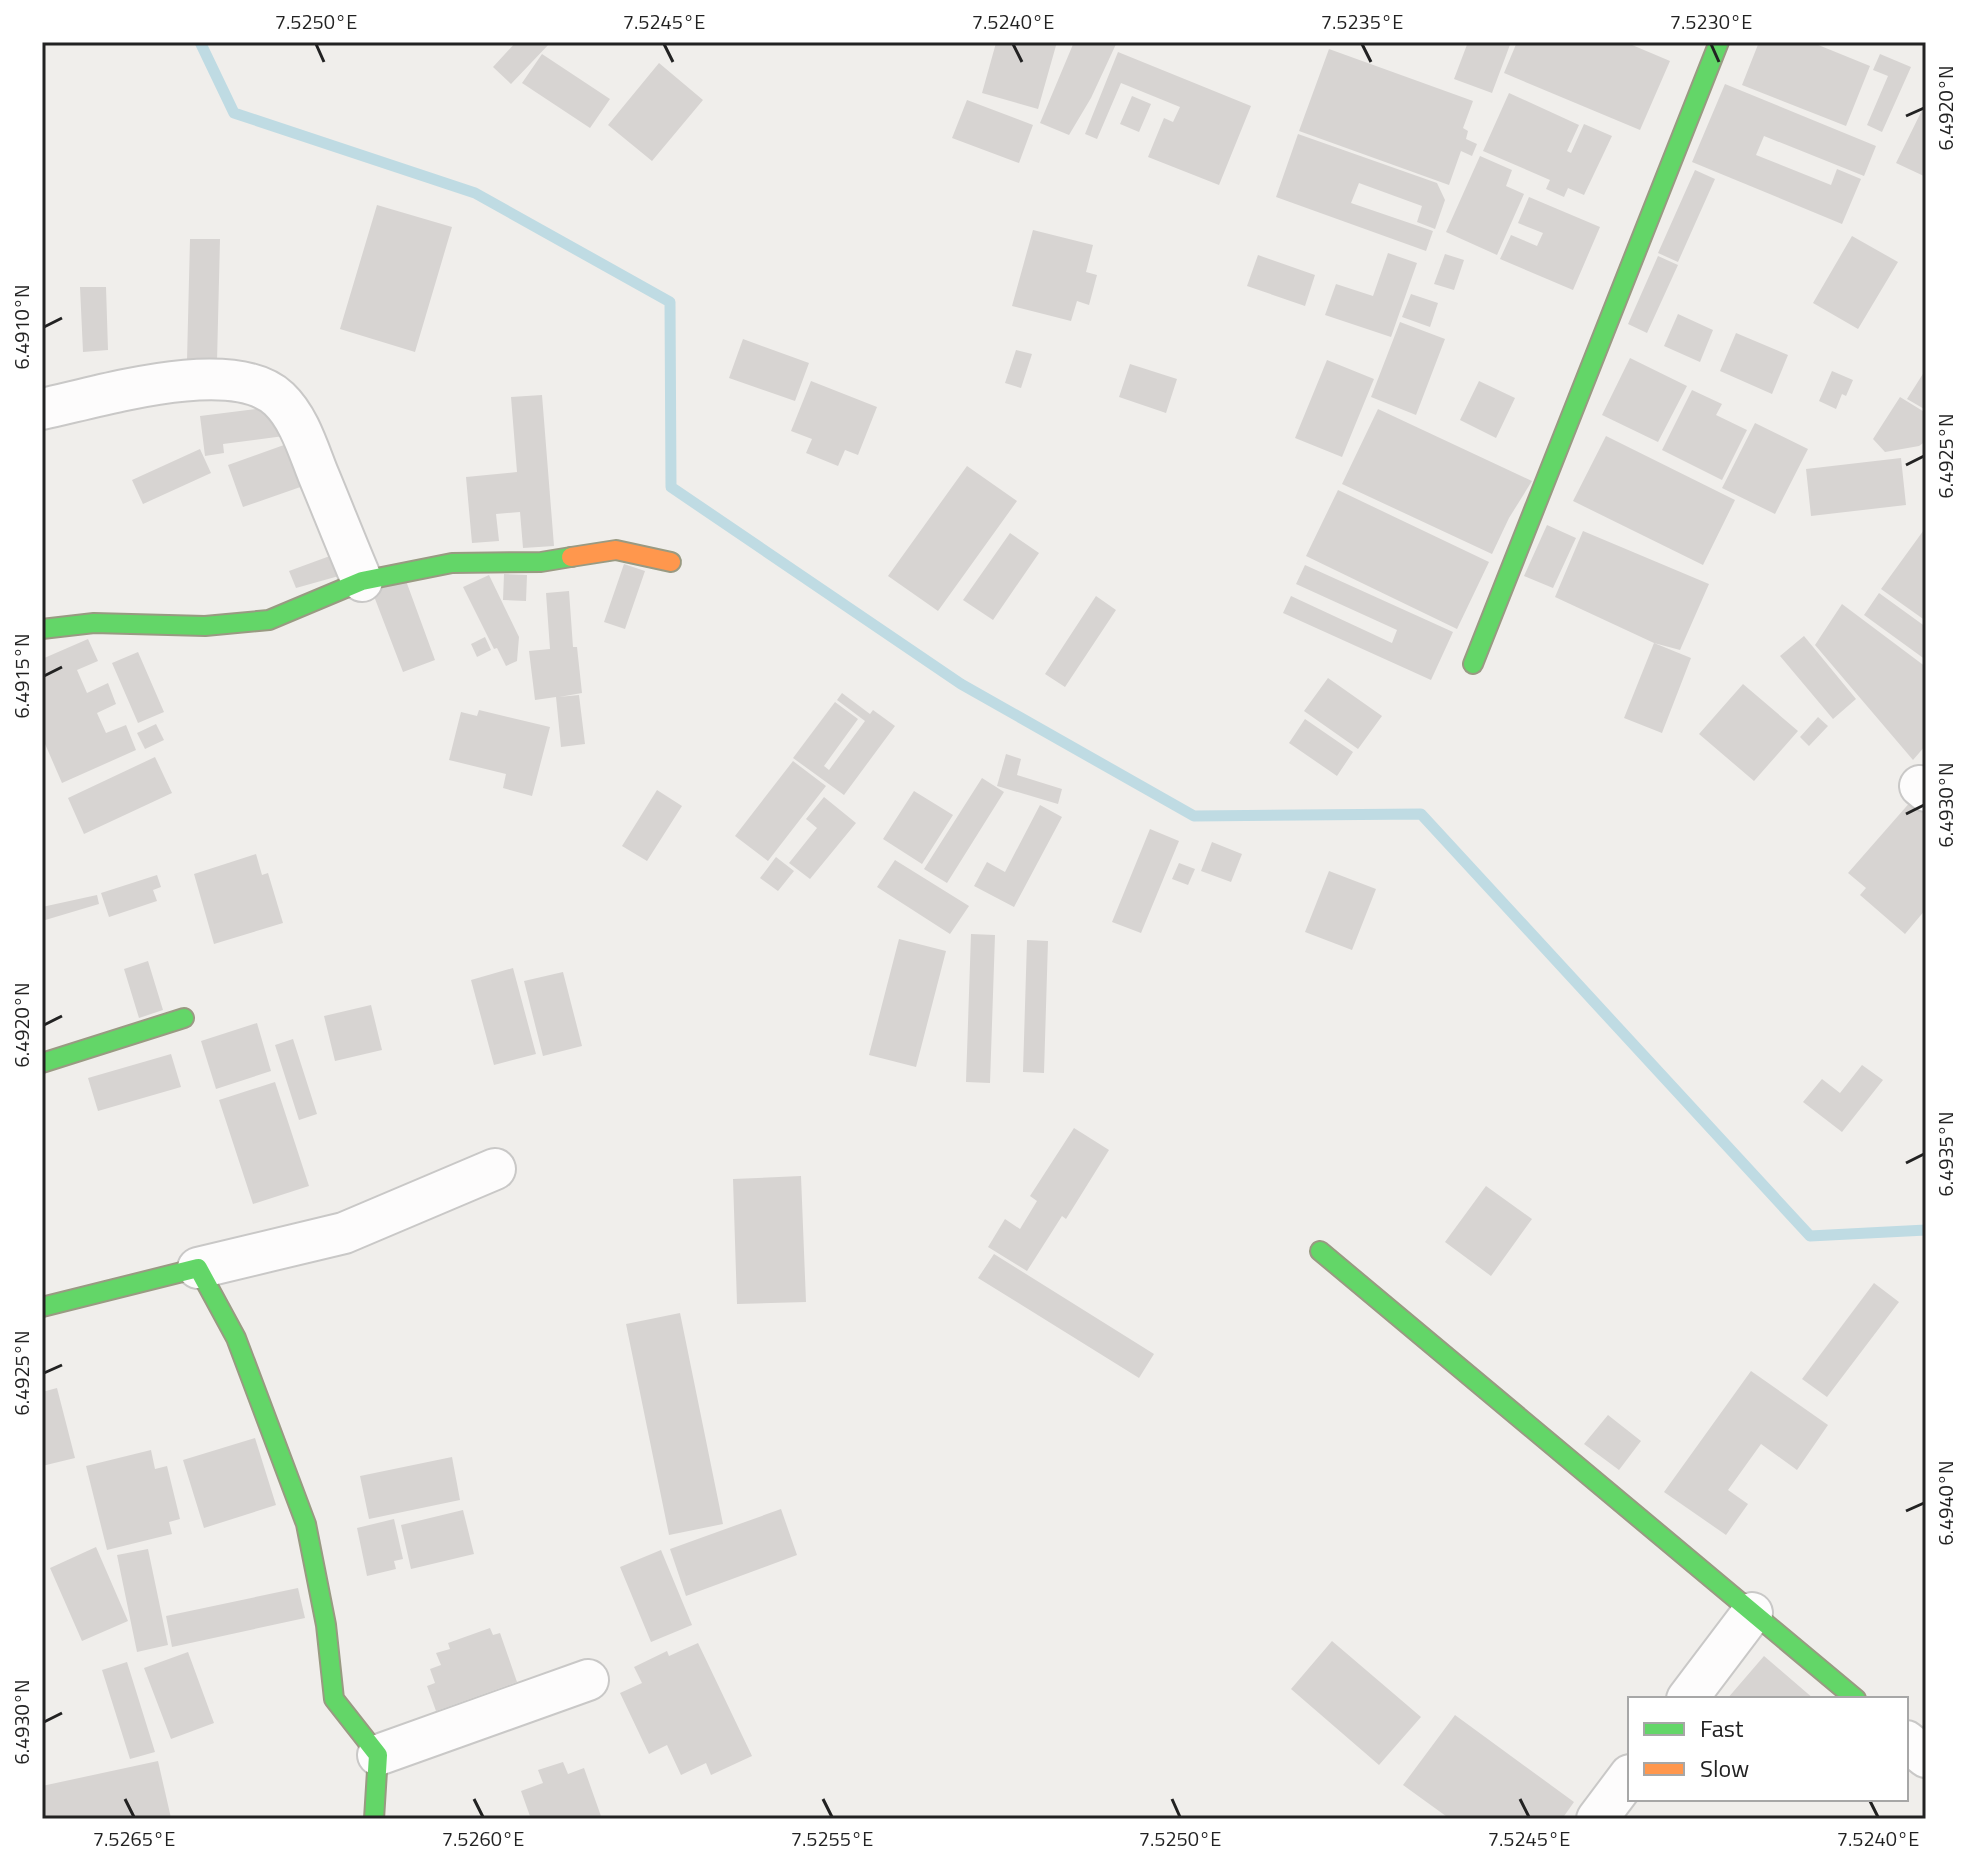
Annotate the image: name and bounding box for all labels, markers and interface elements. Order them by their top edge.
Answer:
text: 7.5250°E [275,6,357,37]
text: 7.5245°E [623,6,705,37]
text: 7.5240°E [972,6,1054,37]
text: 7.5235°E [1321,6,1403,37]
text: 7.5230°E [1670,6,1752,37]
text: 6.4920°N [1930,65,1961,151]
text: 6.4910°N [6,284,37,370]
text: 6.4925°N [1930,413,1961,499]
text: 6.4915°N [6,633,37,719]
text: 6.4930°N [1930,762,1961,848]
text: 6.4920°N [6,982,37,1068]
text: 6.4935°N [1930,1111,1961,1197]
text: 6.4925°N [6,1330,37,1416]
text: 6.4940°N [1930,1460,1961,1546]
text: 6.4930°N [6,1679,37,1765]
legend [1628,1697,1908,1801]
text: Fast [1700,1710,1744,1746]
text: Slow [1700,1750,1749,1786]
text: 7.5265°E [93,1823,175,1854]
text: 7.5260°E [442,1823,524,1854]
text: 7.5255°E [791,1823,873,1854]
text: 7.5250°E [1139,1823,1221,1854]
text: 7.5245°E [1488,1823,1570,1854]
text: 7.5240°E [1837,1823,1919,1854]

